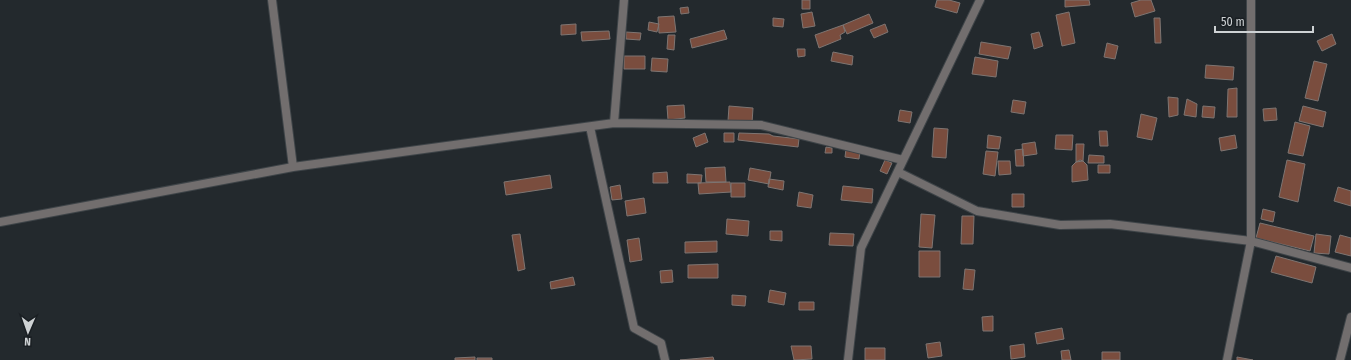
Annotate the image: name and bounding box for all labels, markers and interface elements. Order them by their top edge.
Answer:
scale bar [1215,8,1313,34]
text: 50 m [1221,15,1245,29]
north arrow [8,312,48,352]
text: N [24,335,31,348]

